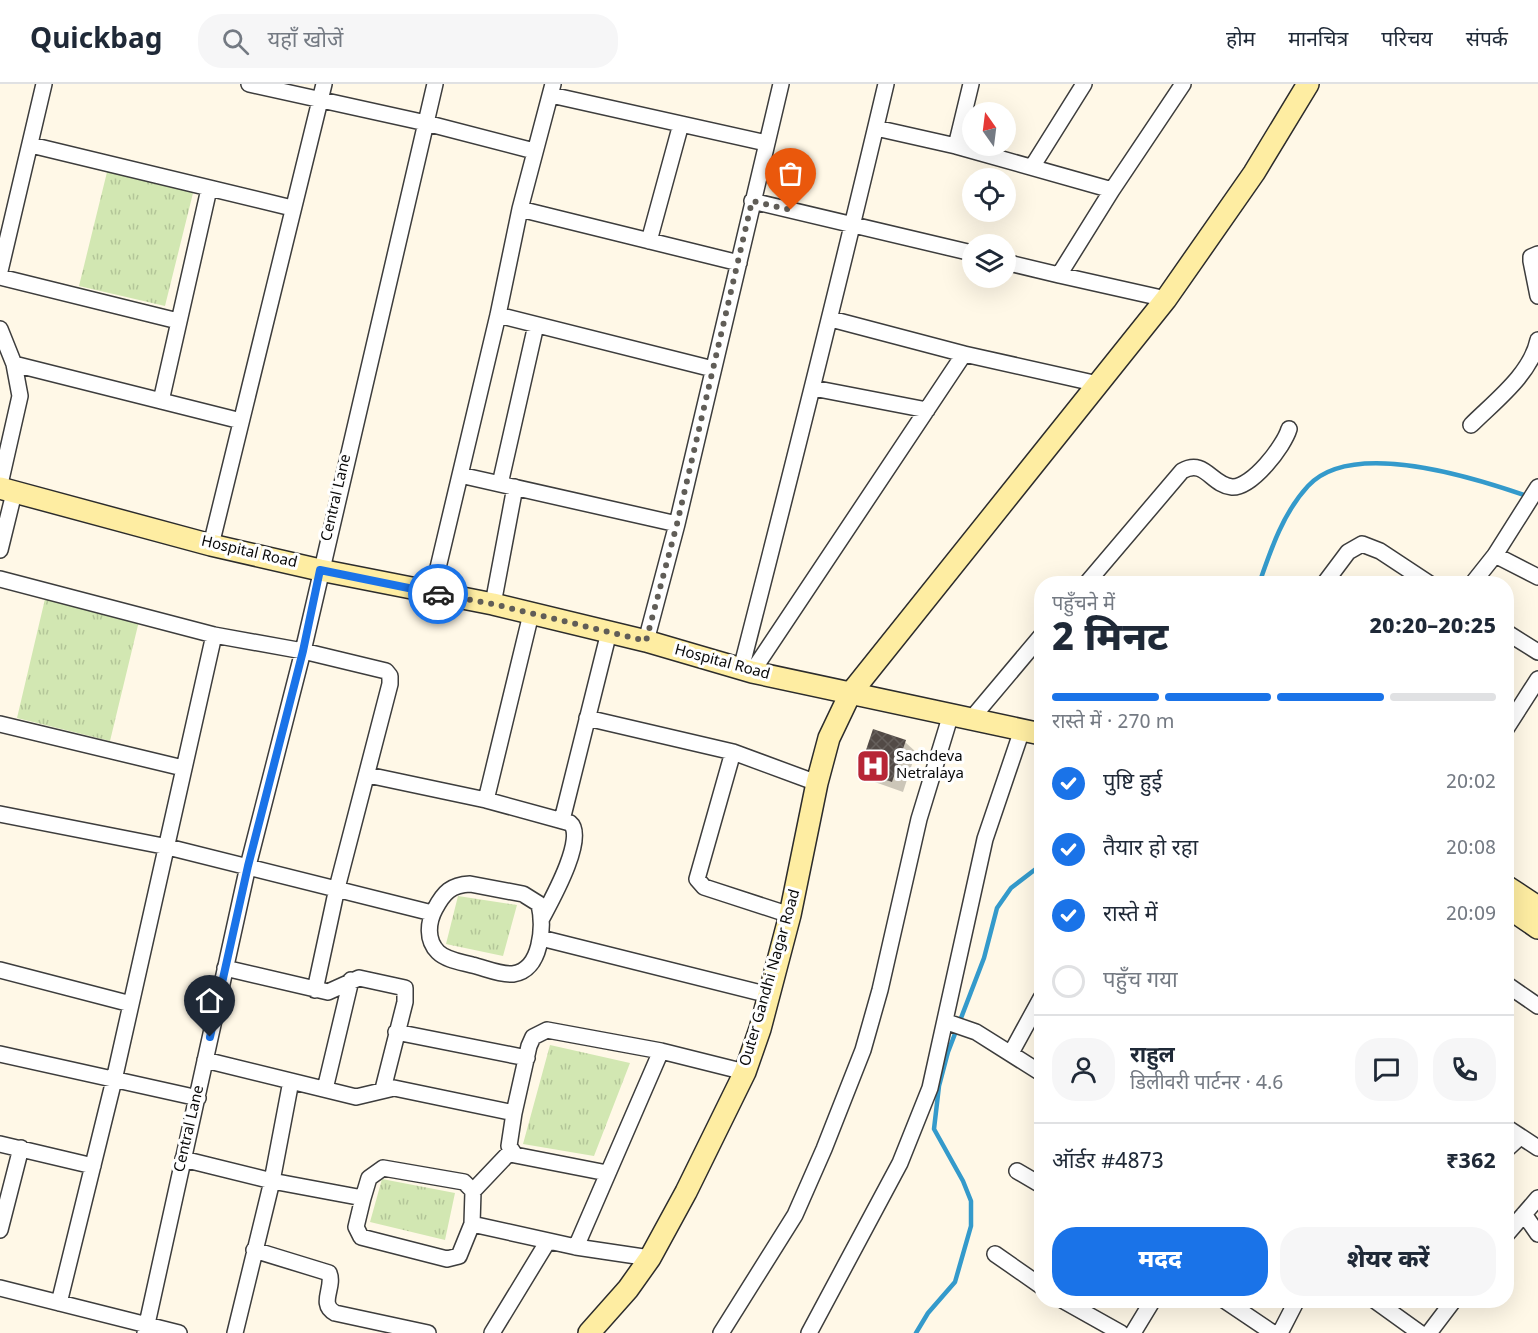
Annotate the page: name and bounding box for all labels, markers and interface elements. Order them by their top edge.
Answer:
search box [198,14,618,68]
text: Quickbag [30,23,162,59]
icon: search [219,25,252,58]
text: यहाँ खोजें [267,27,343,56]
text: होम [1226,27,1255,55]
text: मानचित्र [1288,27,1348,55]
text: परिचय [1381,27,1433,55]
text: संपर्क [1466,27,1508,55]
north arrow [962,102,1016,156]
map controls [962,102,1016,288]
pin [765,148,816,210]
icon: bag [774,157,807,190]
button: locate [962,168,1016,222]
button: layers [962,234,1016,288]
street label: Central Lane [318,453,356,543]
street label: Hospital Road [199,533,299,573]
courier [408,564,468,624]
icon: car [422,578,455,611]
text: पहुँचने में [1052,592,1115,618]
text: 20:20–20:25 [1369,613,1496,642]
text: 2 मिनट [1052,615,1168,666]
street label: Hospital Road [672,641,772,685]
text: रास्ते में · 270 m [1052,710,1174,736]
hospital icon: Sachdeva Netralaya [855,748,891,784]
place label: Sachdeva Netralaya [896,748,964,784]
icon: check [1052,767,1085,800]
text: पुष्टि हुई [1103,769,1162,798]
text: 20:02 [1446,770,1496,796]
icon: check [1052,833,1085,866]
text: तैयार हो रहा [1103,835,1198,864]
text: 20:08 [1446,836,1496,862]
street label: Outer Gandhi Nagar Road [737,887,805,1069]
icon: check [1052,899,1085,932]
text: रास्ते में [1103,901,1158,930]
text: 20:09 [1446,902,1496,928]
text: पहुँच गया [1103,967,1178,996]
pin [184,975,235,1037]
icon: home [193,984,226,1017]
button: person [1052,1038,1115,1101]
button: chat [1355,1038,1418,1101]
button: phone [1433,1038,1496,1101]
text: राहुल [1130,1042,1175,1071]
text: डिलीवरी पार्टनर · 4.6 [1130,1071,1283,1097]
street label: Central Lane [171,1084,209,1174]
text: ऑर्डर #4873 [1052,1148,1164,1177]
text: ₹362 [1446,1148,1496,1177]
button: मदद [1052,1227,1268,1296]
button: शेयर करें [1280,1227,1496,1296]

